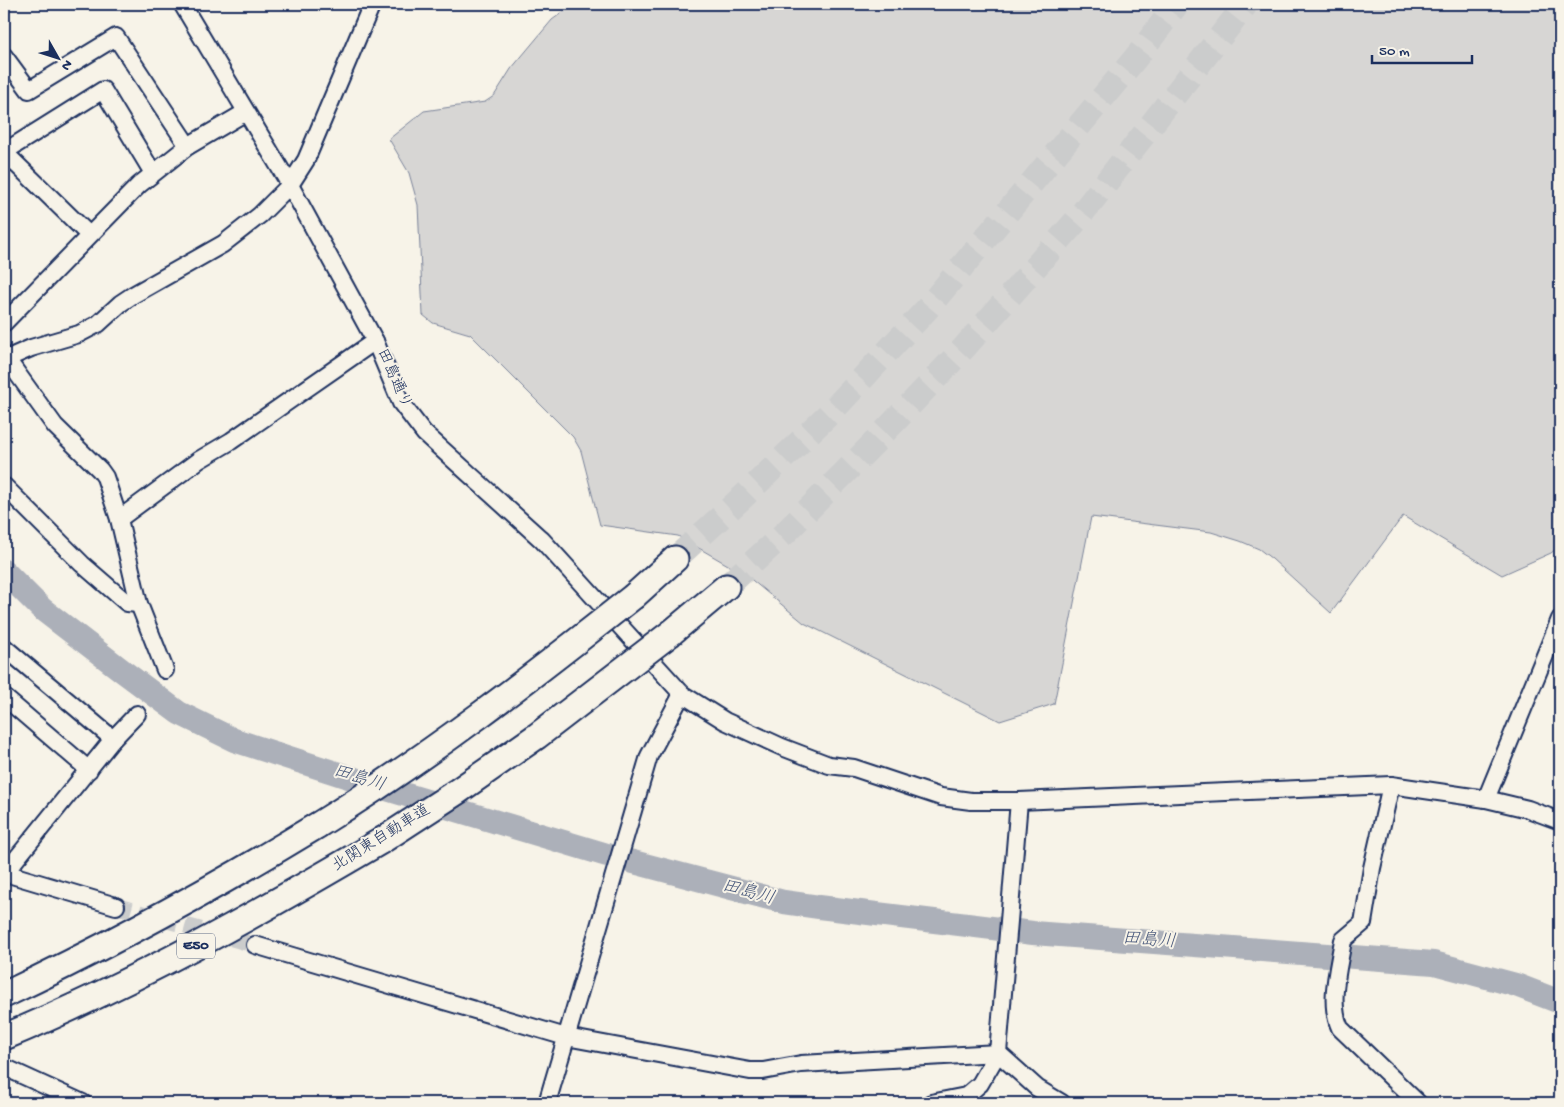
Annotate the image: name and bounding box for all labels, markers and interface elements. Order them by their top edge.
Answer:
north arrow [32,32,82,82]
scale bar [1372,32,1472,64]
text: 50 m [1379,43,1410,61]
text: N [57,56,76,74]
street label: 田島通り [371,345,416,412]
water label: 田島川 [330,760,388,797]
street label: 北関東自動車道 [328,800,435,877]
water label: 田島川 [719,875,777,910]
water label: 田島川 [1121,928,1177,953]
road number: E50 [177,934,215,958]

